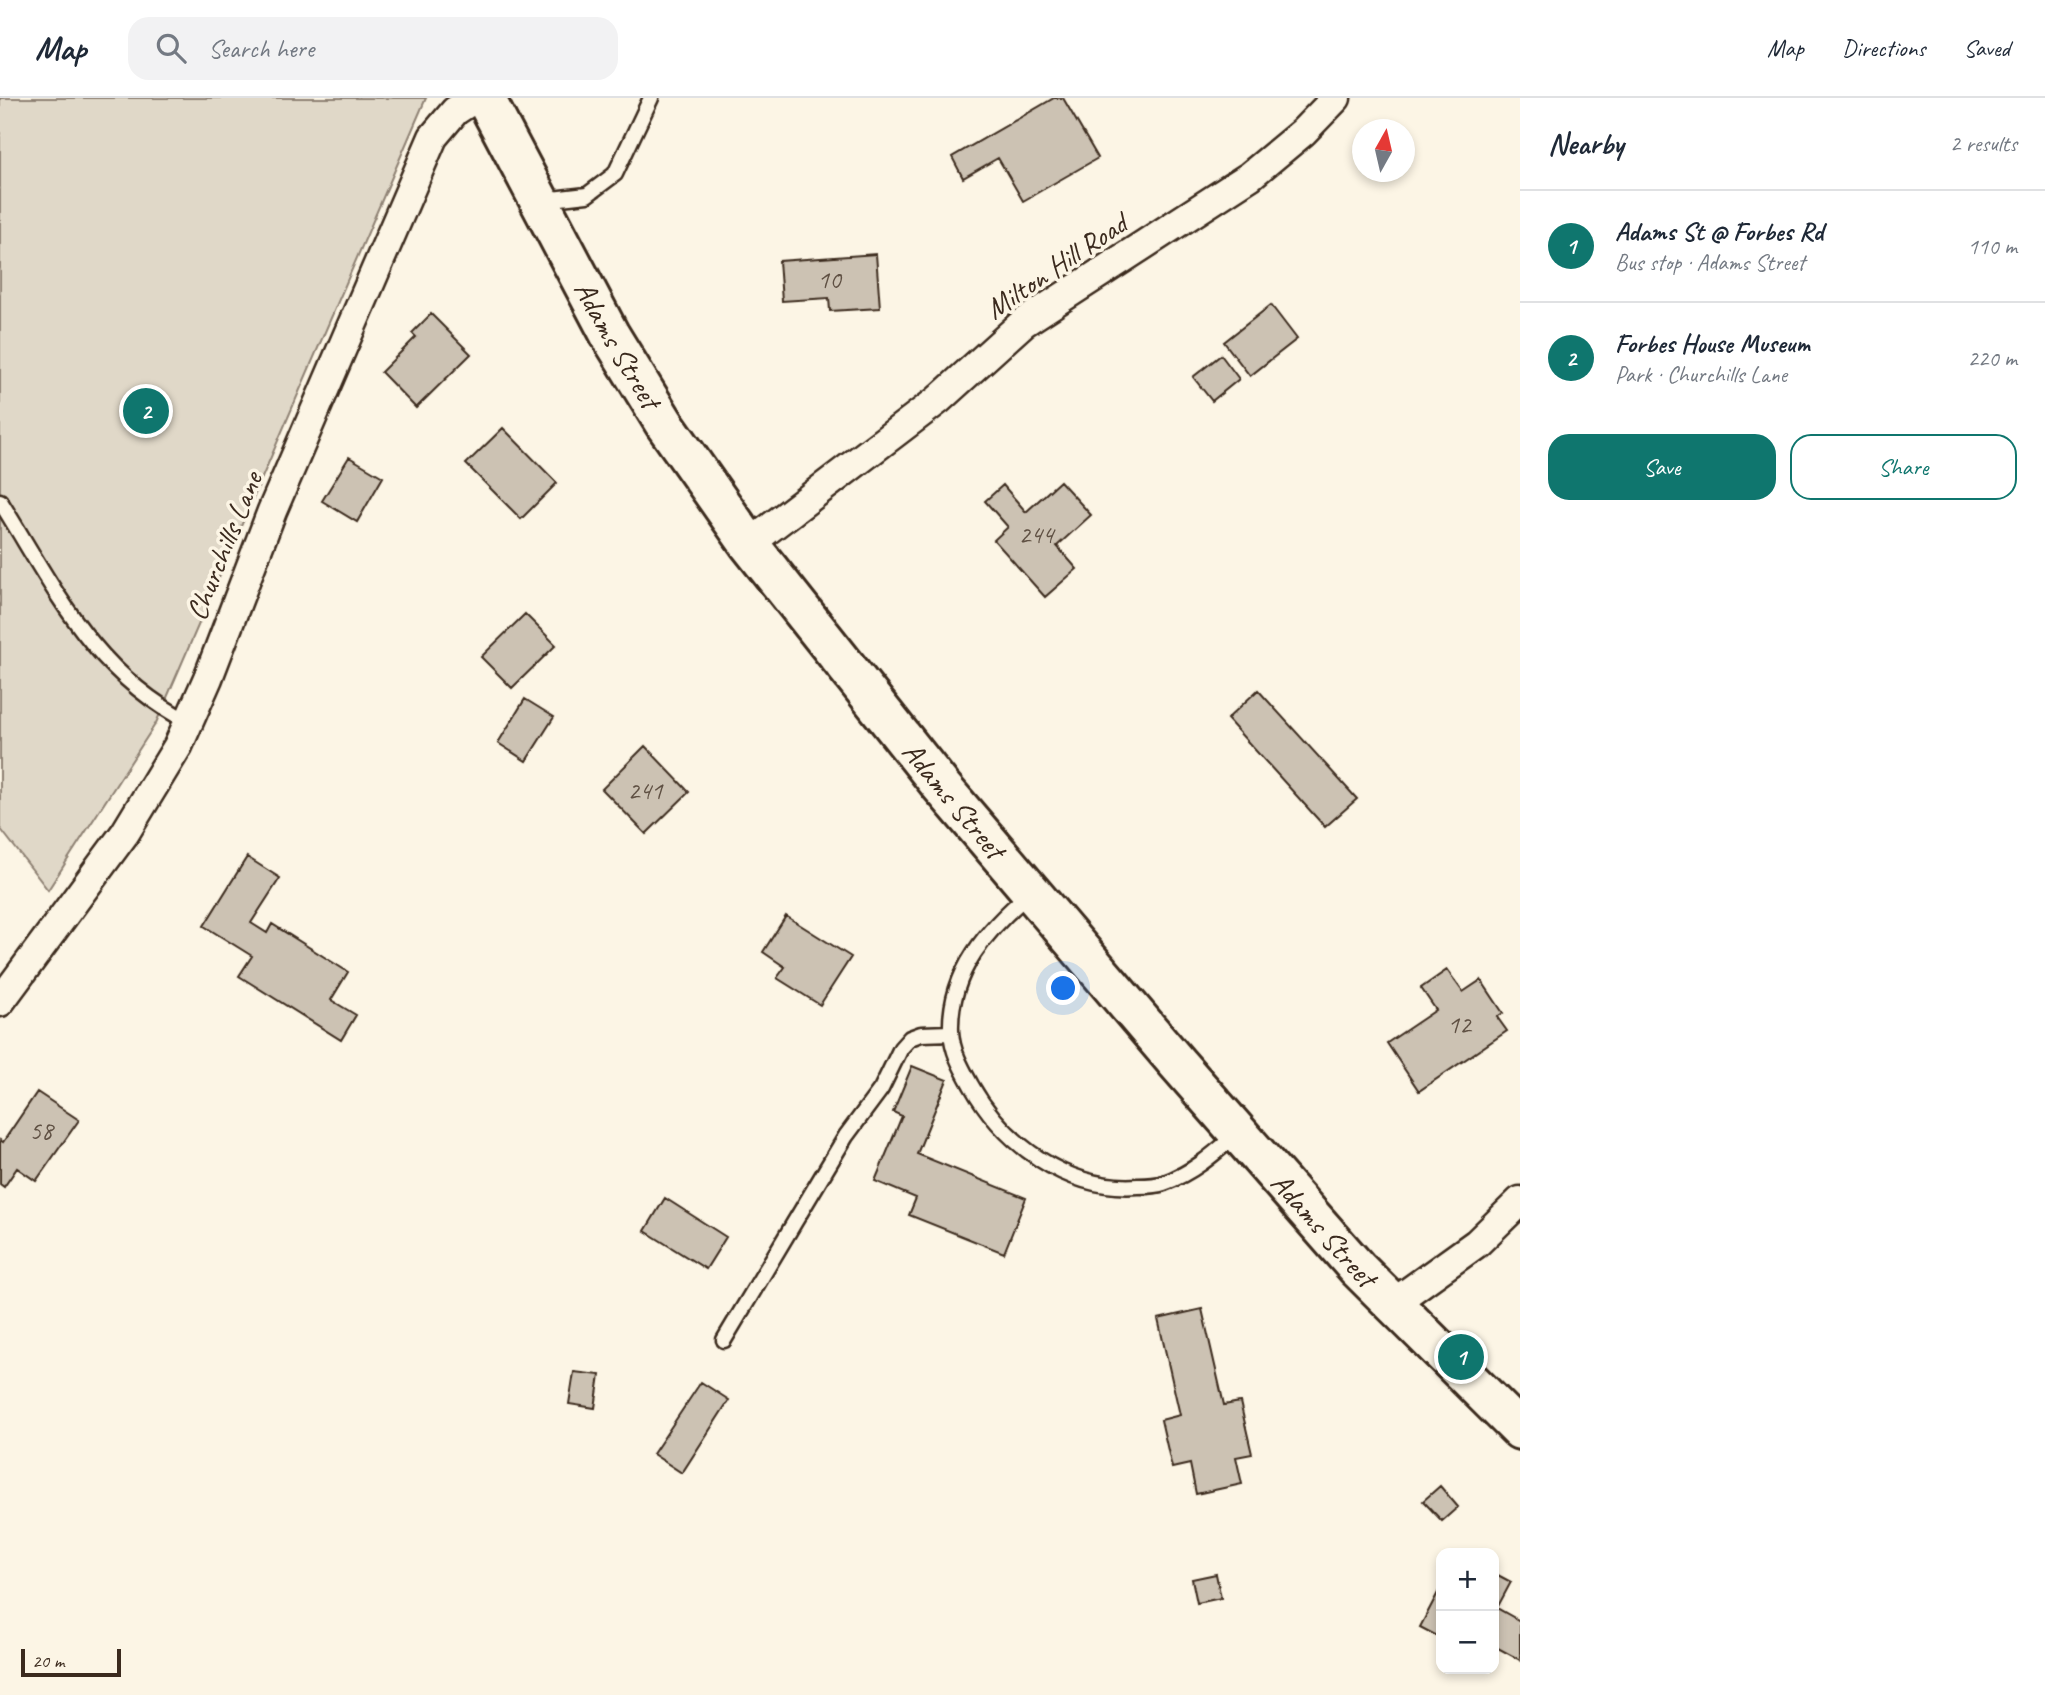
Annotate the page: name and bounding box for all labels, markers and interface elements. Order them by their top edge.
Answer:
search box [128,17,618,80]
text: Map [35,27,86,69]
icon: search [152,29,190,67]
text: Search here [208,32,314,65]
text: Map [1767,33,1804,63]
text: Directions [1842,33,1925,63]
text: Saved [1963,33,2010,63]
north arrow [1352,119,1415,182]
text: Nearby [1548,125,1624,163]
text: 2 results [1950,129,2017,158]
street label: Milton Hill Road [978,202,1138,327]
text: Adams St @ Forbes Rd [1615,215,1823,248]
text: 1 [1566,232,1576,261]
text: 110 m [1968,232,2017,261]
text: Bus stop · Adams Street [1615,248,1805,277]
house number: 10 [817,263,843,296]
street label: Adams Street [566,274,672,419]
text: Forbes House Museum [1615,327,1810,360]
text: 2 [1566,344,1576,373]
text: 220 m [1968,344,2017,373]
text: Park · Churchills Lane [1615,360,1787,389]
pin: 2 [123,385,169,437]
button: Save [1548,434,1776,500]
button: Share [1790,434,2017,500]
street label: Churchills Lane [177,464,272,626]
house number: 244 [1018,518,1056,551]
street label: Adams Street [894,734,1016,870]
house number: 241 [627,774,664,807]
your location [1046,971,1080,1005]
house number: 12 [1447,1008,1473,1041]
house number: 58 [29,1114,55,1147]
street label: Adams Street [1263,1164,1387,1298]
pin: 1 [1438,1331,1484,1383]
map controls [1436,1548,1499,1674]
button: + [1436,1548,1499,1611]
button: − [1436,1611,1499,1674]
scale bar [21,1646,121,1678]
text: 20 m [32,1649,64,1673]

